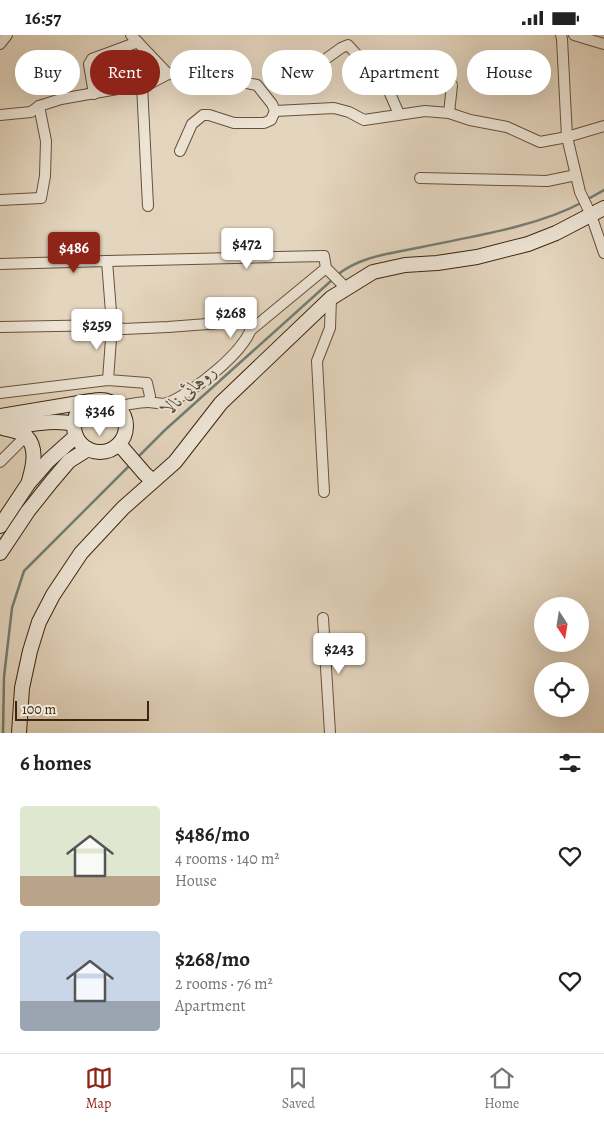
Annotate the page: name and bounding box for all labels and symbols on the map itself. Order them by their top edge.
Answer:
pin: $472 [217,227,277,270]
pin: $486 [44,231,104,274]
pin: $268 [201,297,261,339]
pin: $259 [67,309,127,351]
water label: روہائی نالا [155,358,222,422]
pin: $346 [70,395,130,437]
north arrow [534,597,589,653]
pin: $243 [309,633,369,675]
scale bar [15,698,149,721]

